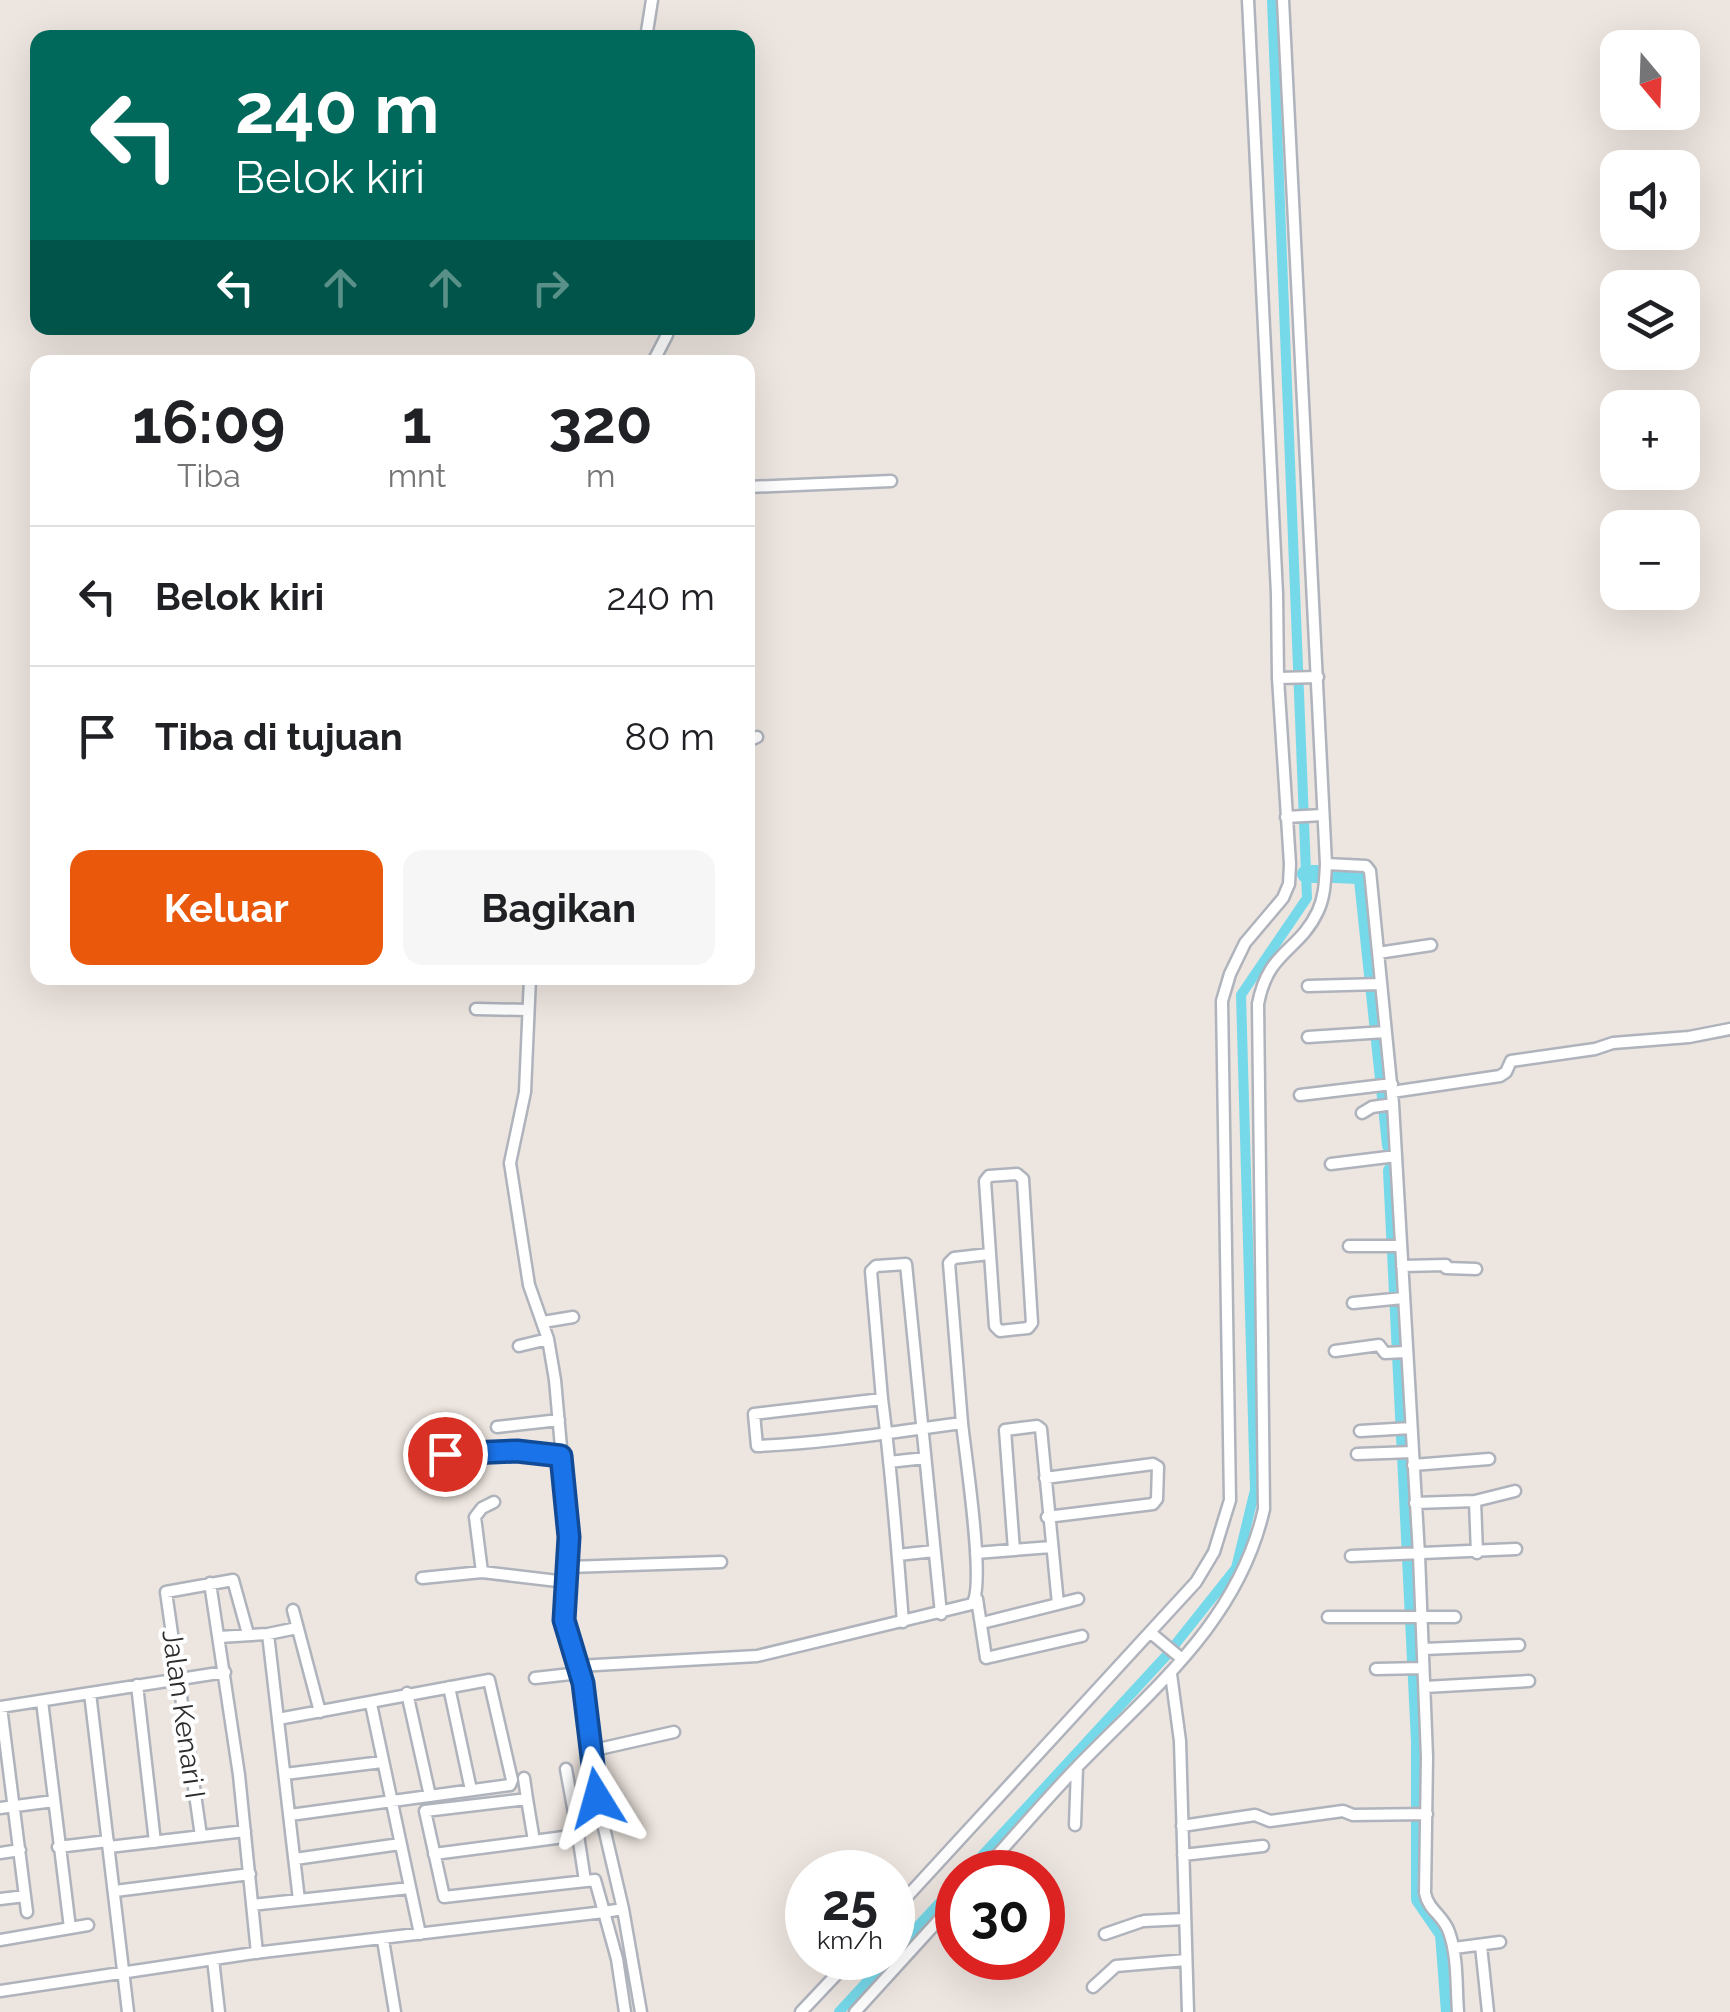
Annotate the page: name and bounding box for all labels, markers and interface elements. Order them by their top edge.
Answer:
north arrow [1600,30,1700,130]
map controls [1600,30,1700,610]
text: 240 m [235,67,439,149]
icon: left [70,70,200,200]
button: sound [1600,150,1700,250]
text: Belok kiri [235,151,425,204]
icon: left [208,260,263,315]
icon: ahead [313,260,368,315]
icon: ahead [418,260,473,315]
icon: right [523,260,578,315]
button: layers [1600,270,1700,370]
text: 16:09 [132,387,285,457]
text: 1 [402,387,432,457]
text: 320 [549,387,653,457]
button: + [1600,390,1700,490]
text: Tiba [177,457,241,494]
text: mnt [388,457,446,494]
text: m [586,457,615,494]
button: − [1600,510,1700,610]
icon: left [70,569,125,624]
text: Belok kiri [155,574,324,619]
text: 240 m [607,574,715,619]
icon: arrive [70,709,125,764]
text: Tiba di tujuan [155,714,403,759]
text: 80 m [625,714,715,759]
button: Keluar [70,850,383,965]
button: Bagikan [403,850,715,965]
pin [403,1412,488,1497]
icon: arrive [418,1427,473,1482]
street label: Jalan Kenari I [155,1628,212,1801]
position arrow [545,1746,649,1850]
speed limit sign: 30 [935,1850,1065,1980]
text: 25 [822,1873,878,1932]
text: km/h [817,1925,883,1955]

